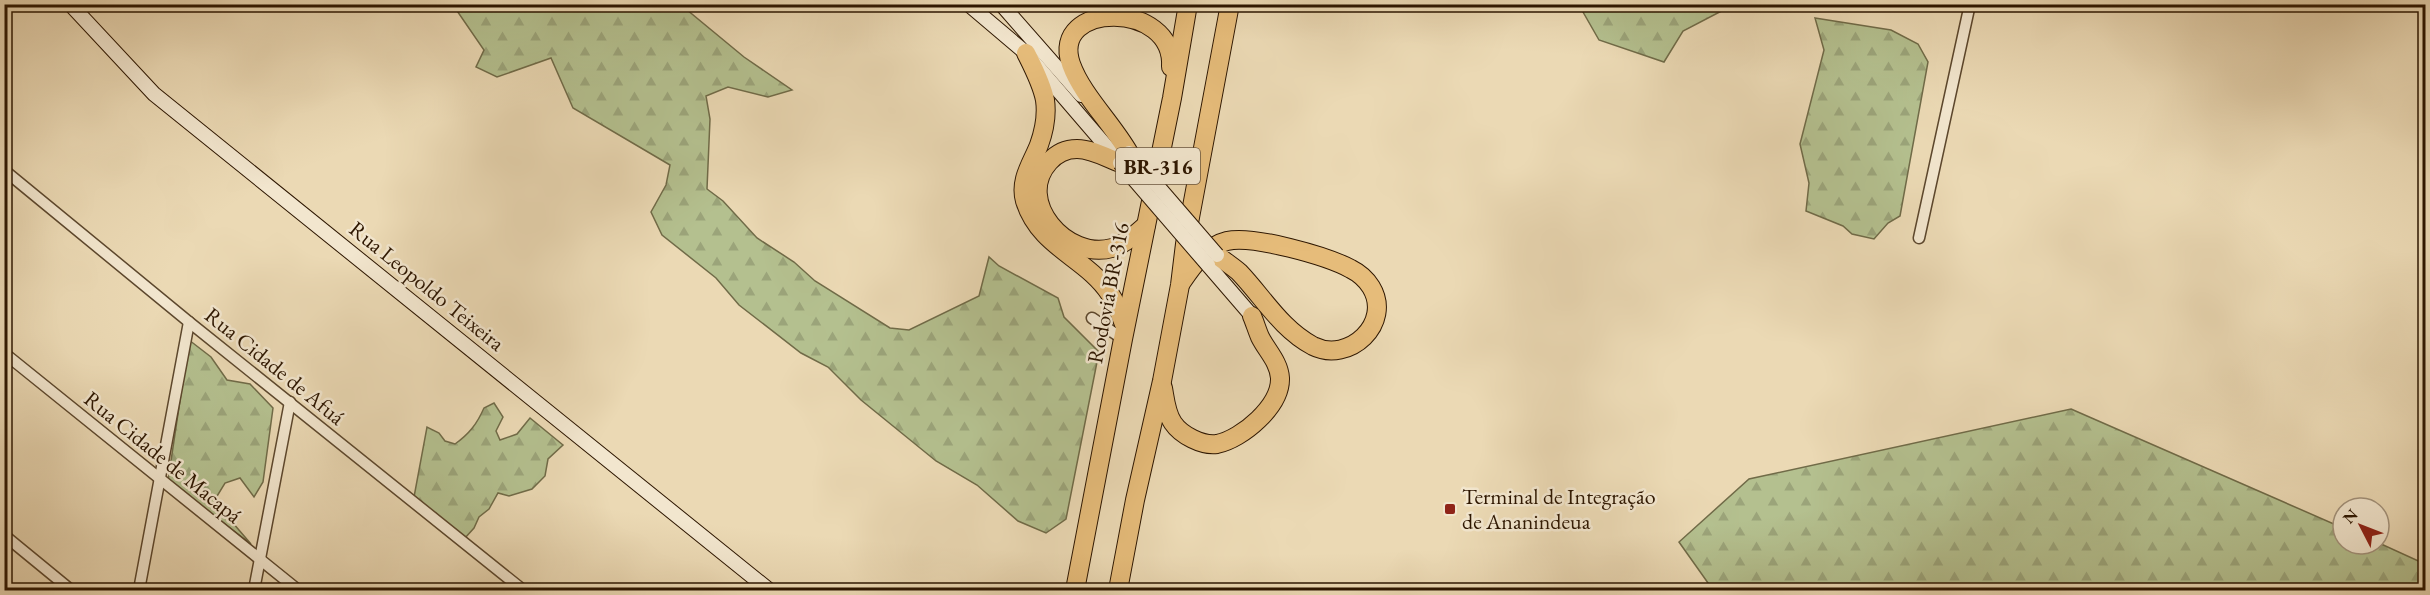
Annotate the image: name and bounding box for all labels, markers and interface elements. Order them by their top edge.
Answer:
road number: BR-316 [1116,148,1200,184]
street label: Rua Leopoldo Teixeira [343,214,511,358]
street label: Rodovia BR-316 [1080,220,1136,366]
street label: Rua Cidade de Afuá [199,301,351,432]
street label: Rua Cidade de Macapá [78,384,248,530]
place label: Terminal de Integração de Ananindeua [1462,482,1656,536]
north arrow [2331,496,2391,556]
marker: Terminal de Integração de Ananindeua [1443,502,1457,516]
text: N [2338,504,2362,528]

